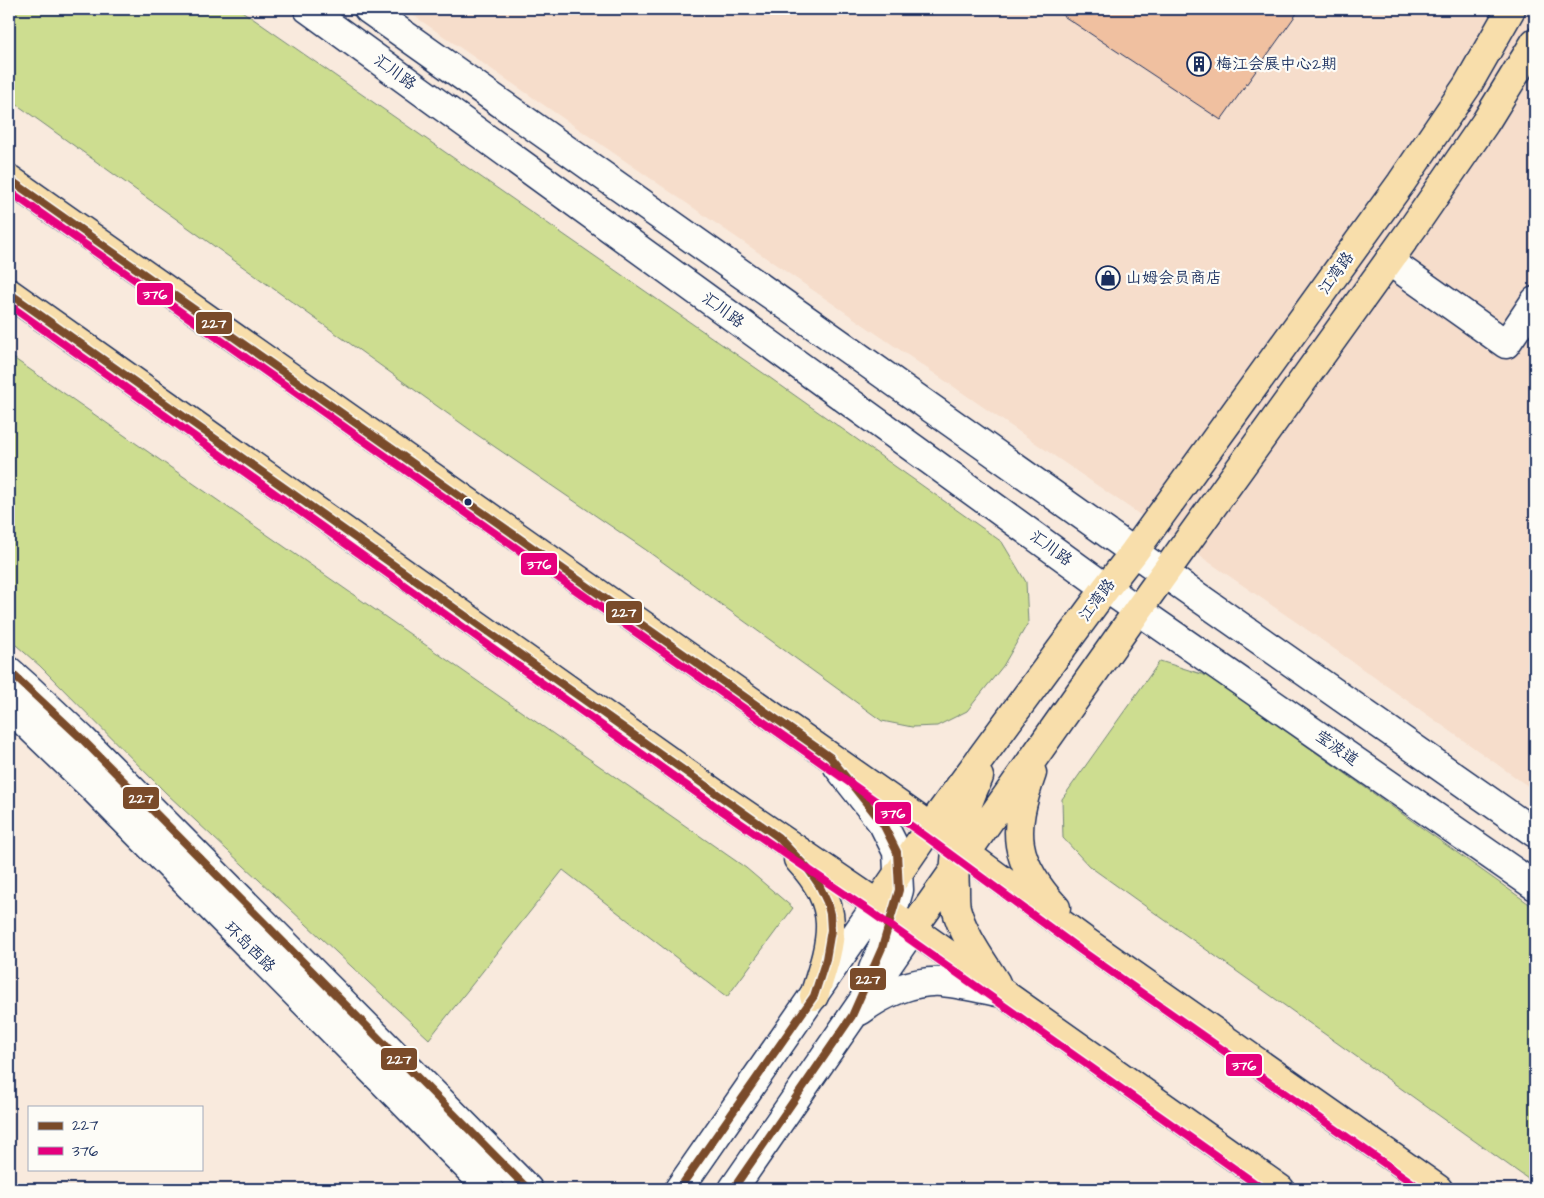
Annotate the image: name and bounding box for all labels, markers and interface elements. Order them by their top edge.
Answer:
street label: 汇川路 [369,49,421,95]
building icon: 梅江会展中心2期 [1186,51,1212,77]
place label: 梅江会展中心2期 [1216,53,1337,75]
street label: 江湾路 [1313,247,1359,299]
shop icon: 山姆会员商店 [1095,265,1121,291]
place label: 山姆会员商店 [1126,267,1222,289]
line badge: 376 [136,282,174,306]
text: 376 [142,285,167,305]
street label: 汇川路 [697,287,749,333]
line badge: 227 [195,311,233,335]
text: 227 [201,314,227,334]
unlabelled marker [463,497,473,507]
street label: 汇川路 [1025,525,1077,571]
line badge: 376 [520,552,558,576]
text: 376 [526,555,551,575]
street label: 江湾路 [1074,574,1120,626]
line badge: 227 [605,600,643,624]
text: 227 [611,603,637,623]
street label: 莹波道 [1311,725,1363,771]
line badge: 227 [122,786,160,810]
text: 227 [128,789,154,809]
line badge: 376 [874,801,912,825]
text: 376 [880,804,905,824]
street label: 环岛西路 [220,917,280,977]
line badge: 227 [849,967,887,991]
text: 227 [855,970,881,990]
line badge: 227 [380,1047,418,1071]
text: 227 [386,1050,412,1070]
line badge: 376 [1225,1053,1263,1077]
text: 376 [1231,1056,1256,1076]
legend [28,1106,202,1170]
text: 227 [72,1115,98,1136]
text: 376 [72,1141,99,1162]

